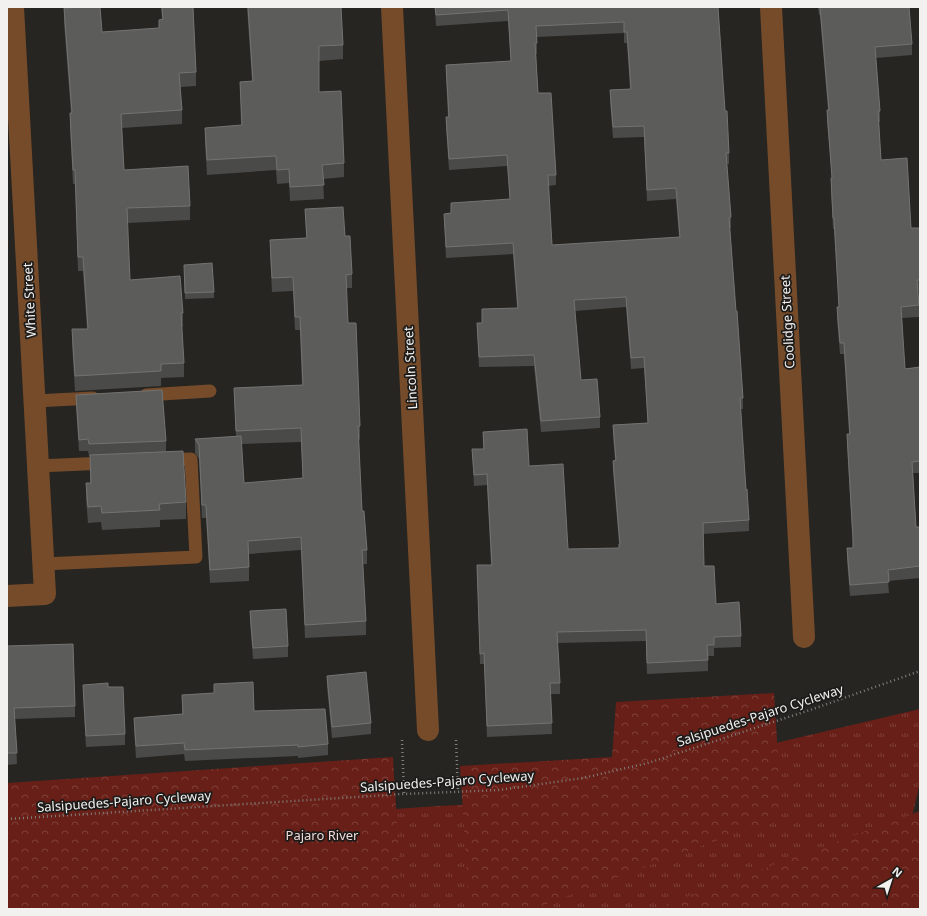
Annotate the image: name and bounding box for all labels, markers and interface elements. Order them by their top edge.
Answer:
street label: White Street [18,262,40,338]
street label: Coolidge Street [776,274,798,369]
street label: Lincoln Street [399,326,421,410]
street label: Salsipuedes-Pajaro Cycleway [674,679,846,750]
street label: Salsipuedes-Pajaro Cycleway [359,766,535,796]
street label: Salsipuedes-Pajaro Cycleway [36,786,212,816]
park label: Pajaro River [286,826,359,844]
north arrow [871,860,911,900]
text: N [889,863,906,880]

